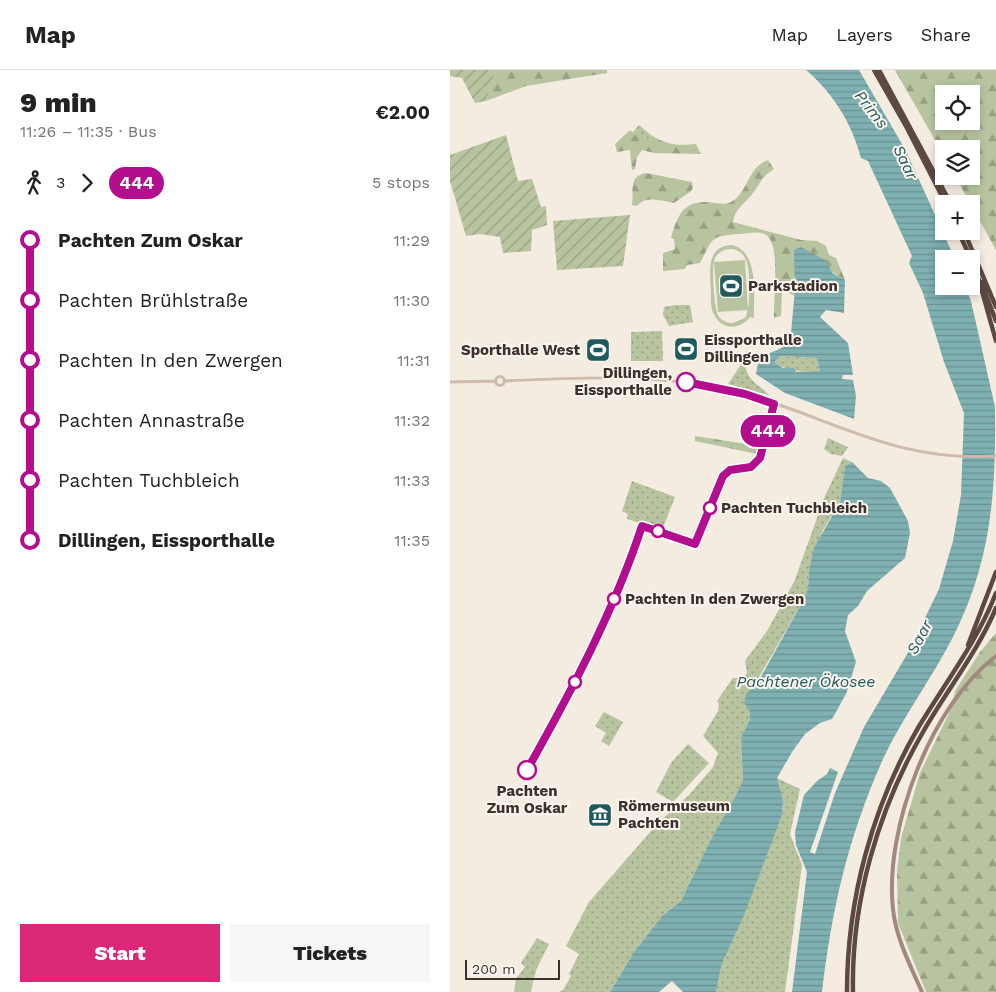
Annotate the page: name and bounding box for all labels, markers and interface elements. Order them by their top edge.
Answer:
text: Map [25,21,76,49]
text: Map [771,24,808,45]
text: Layers [836,24,893,45]
text: Share [921,24,971,45]
map controls [935,85,980,295]
button: locate [935,85,980,130]
text: 9 min [20,86,97,119]
water label: Prims [851,86,892,132]
text: €2.00 [376,101,430,124]
text: 11:26 – 11:35 · Bus [20,122,157,141]
button: layers [935,140,980,185]
water label: Saar [889,142,922,183]
icon: walk [20,169,48,197]
icon: forward [73,169,101,197]
text: 444 [119,172,154,193]
text: 3 [56,173,65,192]
text: 5 stops [372,173,430,192]
button: + [935,195,980,240]
text: Pachten Zum Oskar [58,229,243,252]
text: 11:29 [394,231,430,250]
button: − [935,250,980,295]
sports icon: Parkstadion [718,273,744,299]
place label: Parkstadion [748,277,838,295]
text: Pachten Brühlstraße [58,289,248,312]
text: 11:30 [394,291,430,310]
place label: Eissporthalle Dillingen [704,331,802,366]
sports icon: Eissporthalle Dillingen [673,336,699,362]
sports icon: Sporthalle West [585,337,611,363]
place label: Sporthalle West [461,341,580,359]
text: Pachten In den Zwergen [58,349,283,372]
text: 11:31 [397,351,430,370]
place label: Dillingen, Eissporthalle [574,364,672,399]
marker: Dillingen, Eissporthalle [676,372,696,392]
text: Pachten Annastraße [58,409,245,432]
text: 11:32 [394,411,430,430]
line badge: 444 [739,415,797,447]
text: 444 [751,420,785,441]
text: Pachten Tuchbleich [58,469,240,492]
text: 11:33 [394,471,430,490]
place label: Pachten Tuchbleich [721,499,867,517]
marker: Pachten Tuchbleich [703,501,717,515]
unlabelled marker [651,524,665,538]
text: Dillingen, Eissporthalle [58,529,275,552]
text: 11:35 [394,531,430,550]
place label: Pachten In den Zwergen [625,590,804,608]
marker: Pachten In den Zwergen [607,592,621,606]
water label: Saar [903,616,937,658]
water label: Pachtener Ökosee [737,672,875,691]
unlabelled marker [568,675,582,689]
marker: Pachten Zum Oskar [517,760,537,780]
place label: Pachten Zum Oskar [487,782,568,817]
place label: Römermuseum Pachten [618,797,730,832]
museum icon: Römermuseum Pachten [587,802,613,828]
button: Start [20,924,220,982]
button: Tickets [230,924,430,982]
scale bar [465,957,560,980]
text: 200 m [472,961,516,977]

